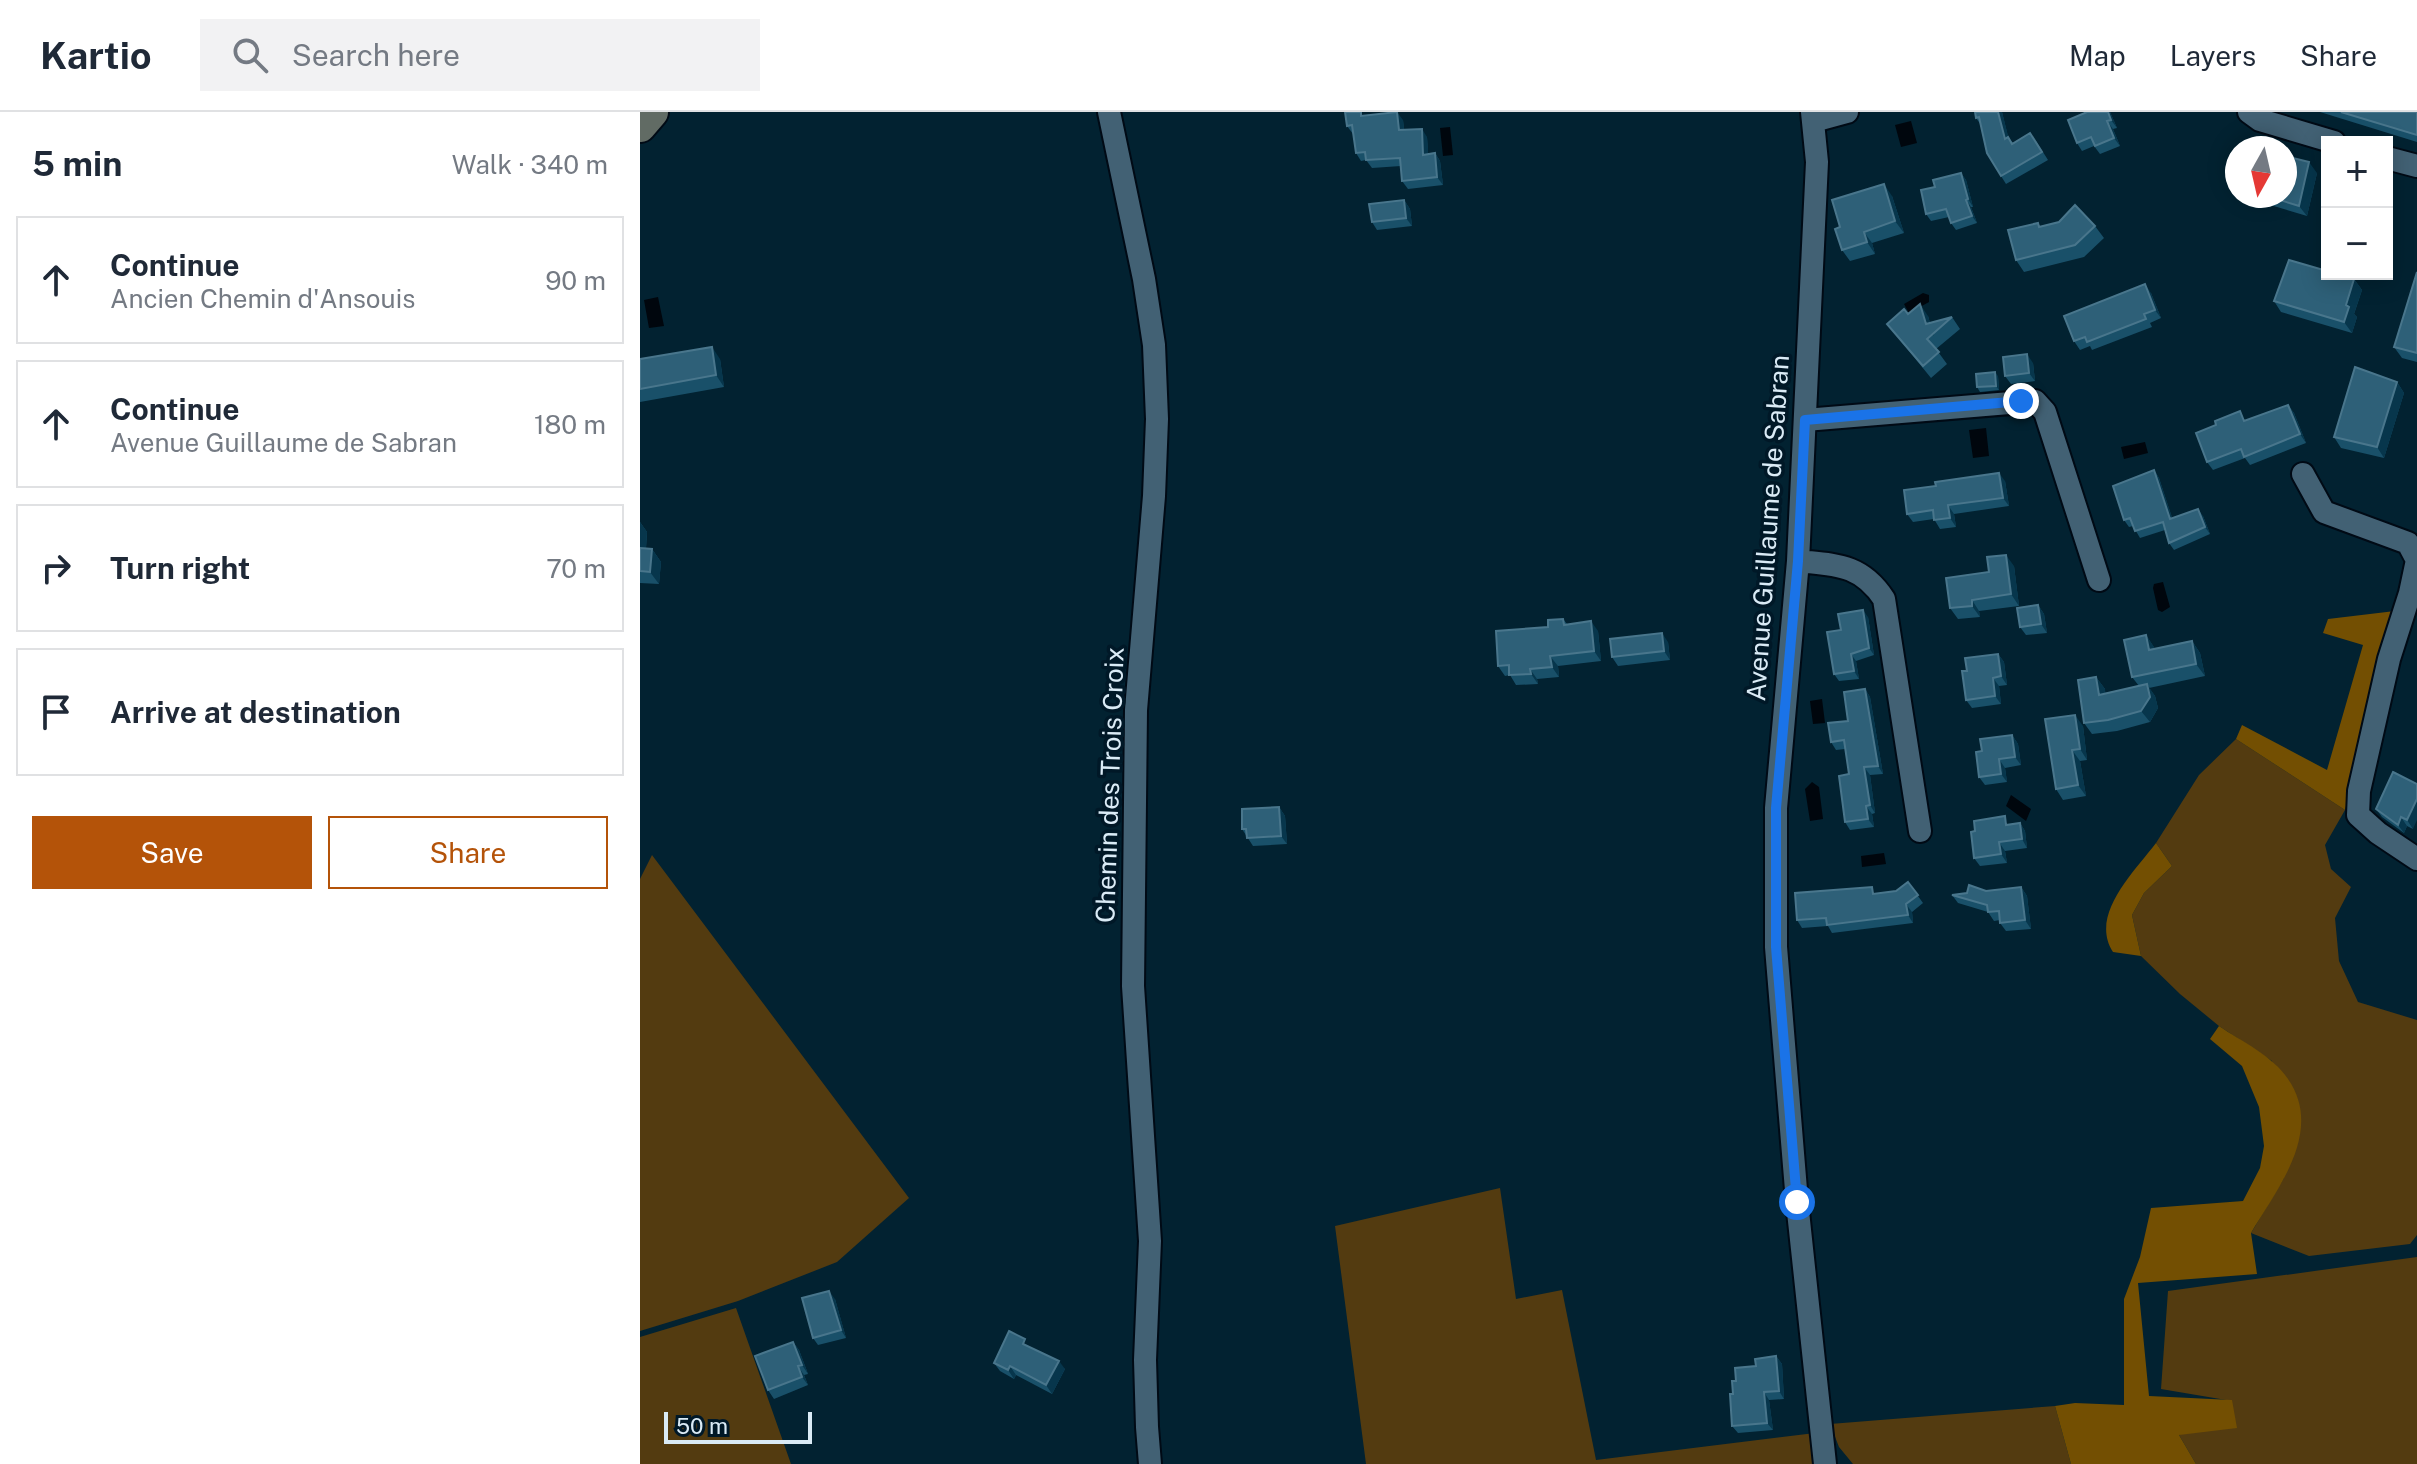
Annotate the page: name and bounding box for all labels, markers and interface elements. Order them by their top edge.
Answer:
search box [200,19,760,91]
text: Kartio [40,33,152,78]
icon: search [228,33,272,77]
text: Search here [292,37,460,73]
text: Map [2069,39,2126,72]
text: Layers [2170,39,2256,72]
text: Share [2300,39,2377,72]
north arrow [2225,136,2297,208]
map controls [2321,136,2393,280]
button: + [2321,136,2393,208]
text: 5 min [32,144,122,184]
text: Walk · 340 m [452,149,608,180]
button: − [2321,208,2393,280]
text: Continue [110,247,240,283]
icon: ahead [34,258,78,302]
text: 90 m [545,265,606,296]
text: Ancien Chemin d'Ansouis [110,283,415,314]
street label: Avenue Guillaume de Sabran [1740,354,1795,702]
route end [2003,383,2039,419]
text: Continue [110,391,240,427]
icon: ahead [34,402,78,446]
text: 180 m [534,409,606,440]
text: Avenue Guillaume de Sabran [110,427,457,458]
icon: right [34,546,78,590]
text: Turn right [110,550,250,586]
text: 70 m [546,553,606,584]
street label: Chemin des Trois Croix [1089,647,1130,923]
icon: arrive [34,690,78,734]
text: Arrive at destination [110,694,401,730]
button: Save [32,816,312,889]
button: Share [328,816,608,889]
route start [1779,1184,1815,1220]
scale bar [664,1408,812,1444]
text: 50 m [676,1413,728,1439]

